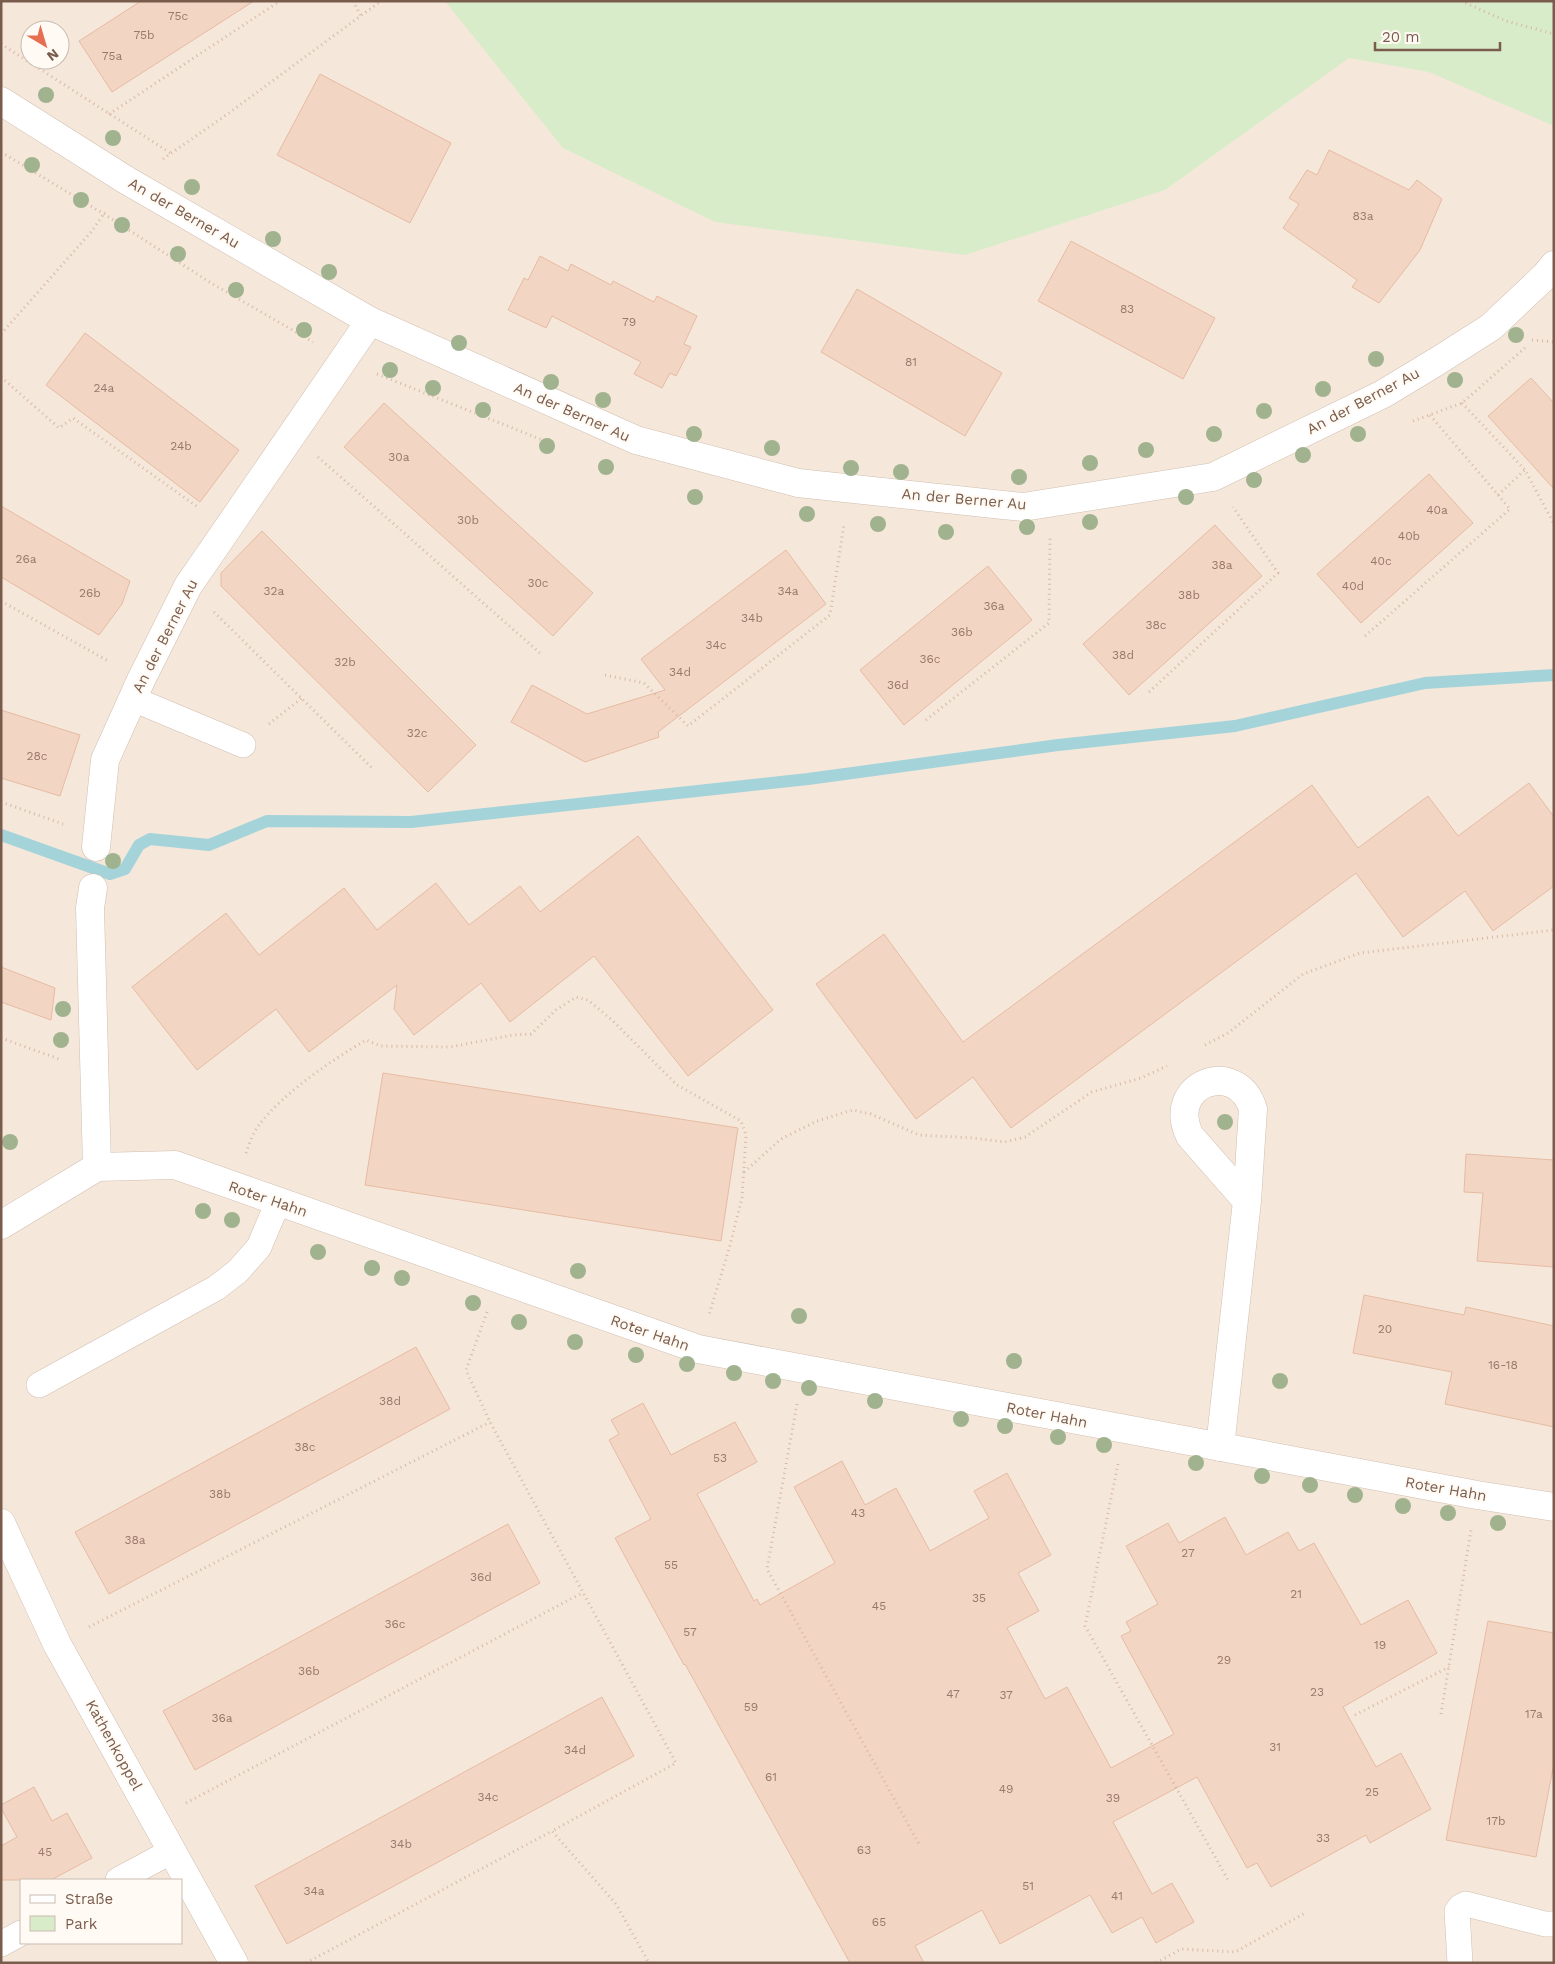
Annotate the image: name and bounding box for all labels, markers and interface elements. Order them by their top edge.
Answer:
house number: 75c [168,9,188,23]
north arrow [20,20,70,70]
scale bar [1375,20,1500,52]
house number: 75b [133,28,155,42]
text: 20 m [1382,28,1420,46]
text: N [44,46,62,65]
house number: 75a [102,49,122,63]
street label: An der Berner Au [125,174,243,252]
house number: 83a [1353,209,1374,223]
house number: 83 [1120,302,1134,316]
house number: 79 [622,315,636,329]
house number: 81 [905,355,917,369]
street label: An der Berner Au [1304,364,1422,438]
street label: An der Berner Au [511,378,633,446]
house number: 24a [94,381,115,395]
house number: 24b [170,439,192,453]
house number: 30a [388,450,410,464]
street label: An der Berner Au [901,485,1027,513]
house number: 40a [1426,503,1448,517]
house number: 30b [457,513,479,527]
house number: 40b [1398,529,1420,543]
house number: 26a [15,552,37,566]
house number: 40c [1370,554,1392,568]
house number: 38a [1211,558,1233,572]
street label: An der Berner Au [129,576,201,696]
house number: 30c [527,576,549,590]
house number: 40d [1342,579,1364,593]
house number: 32a [264,584,285,598]
house number: 34a [777,584,799,598]
house number: 26b [79,586,101,600]
house number: 38b [1178,588,1200,602]
house number: 36a [983,599,1005,613]
house number: 34b [741,611,763,625]
house number: 38c [1145,618,1167,632]
house number: 36b [951,625,973,639]
house number: 34c [705,638,727,652]
house number: 38d [1112,648,1134,662]
house number: 36c [919,652,941,666]
house number: 32b [334,655,356,669]
house number: 34d [669,665,691,679]
house number: 36d [887,678,909,692]
house number: 32c [407,726,428,740]
house number: 28c [26,749,48,763]
street label: Roter Hahn [226,1177,310,1221]
street label: Roter Hahn [608,1311,692,1355]
house number: 20 [1378,1322,1392,1336]
house number: 16-18 [1488,1358,1518,1372]
house number: 38d [379,1394,401,1408]
street label: Roter Hahn [1005,1398,1089,1432]
house number: 38c [294,1440,316,1454]
house number: 53 [713,1451,727,1465]
street label: Roter Hahn [1404,1473,1488,1505]
house number: 38b [209,1487,231,1501]
house number: 43 [851,1506,865,1520]
house number: 38a [124,1533,146,1547]
house number: 27 [1181,1546,1195,1560]
house number: 55 [664,1558,678,1572]
house number: 36d [470,1570,492,1584]
house number: 21 [1290,1587,1302,1601]
house number: 35 [972,1591,986,1605]
house number: 45 [872,1599,886,1613]
house number: 36c [384,1617,406,1631]
house number: 57 [683,1625,697,1639]
house number: 19 [1374,1638,1386,1652]
house number: 29 [1217,1653,1231,1667]
house number: 36b [298,1664,320,1678]
house number: 23 [1310,1685,1324,1699]
house number: 47 [946,1687,960,1701]
house number: 37 [999,1688,1013,1702]
street label: Kathenkoppel [82,1697,146,1794]
house number: 59 [744,1700,758,1714]
house number: 17a [1525,1707,1543,1721]
house number: 36a [211,1711,233,1725]
house number: 31 [1269,1740,1281,1754]
house number: 34d [564,1743,586,1757]
house number: 61 [765,1770,777,1784]
house number: 49 [999,1782,1013,1796]
house number: 25 [1365,1785,1379,1799]
house number: 34c [477,1790,499,1804]
house number: 39 [1106,1791,1120,1805]
house number: 17b [1487,1814,1505,1828]
house number: 33 [1316,1831,1330,1845]
house number: 34b [390,1837,412,1851]
house number: 63 [857,1843,871,1857]
house number: 45 [38,1845,52,1859]
legend [20,1879,182,1944]
house number: 51 [1022,1879,1034,1893]
house number: 34a [303,1884,325,1898]
house number: 41 [1111,1889,1123,1903]
text: Straße [65,1890,113,1908]
text: Park [65,1915,98,1933]
house number: 65 [872,1915,886,1929]

